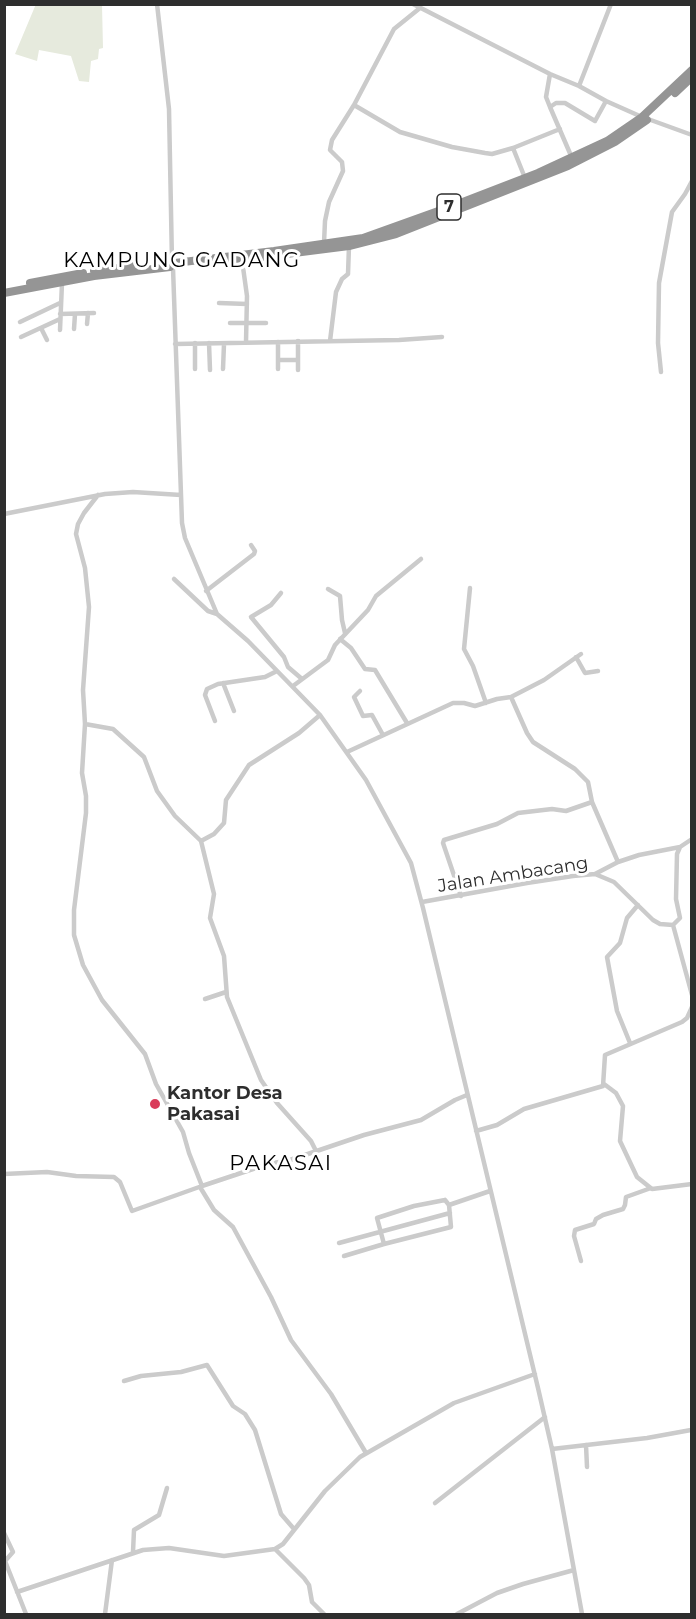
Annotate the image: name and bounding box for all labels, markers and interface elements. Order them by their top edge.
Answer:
road number: 7 [437,194,461,220]
district label: KAMPUNG GADANG [63,248,301,274]
street label: Jalan Ambacang [436,852,590,898]
place label: Kantor Desa Pakasai [167,1083,283,1126]
marker: Kantor Desa Pakasai [148,1097,162,1111]
district label: PAKASAI [229,1151,333,1177]

